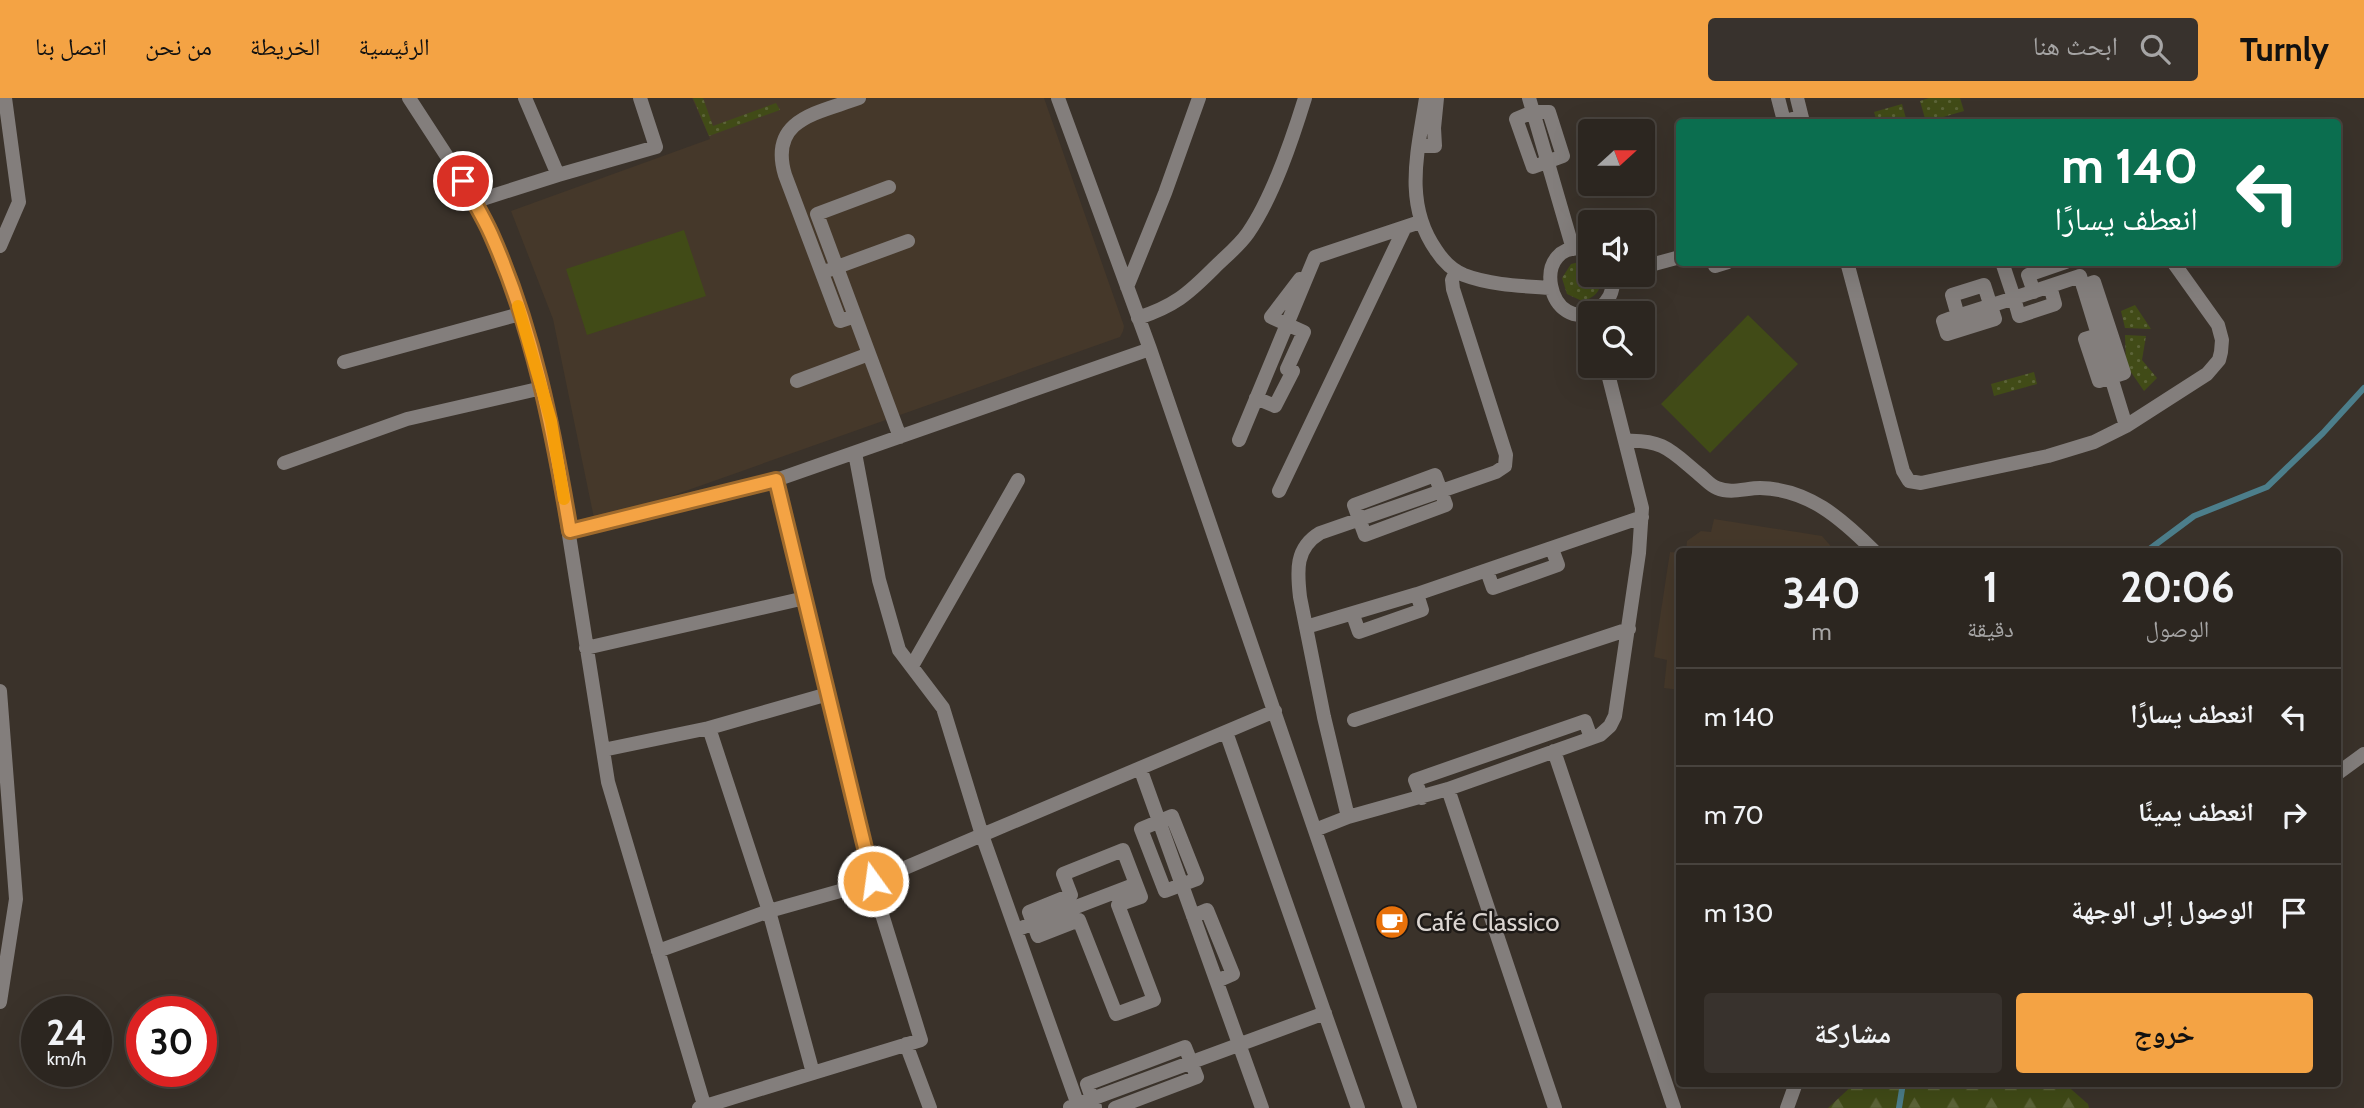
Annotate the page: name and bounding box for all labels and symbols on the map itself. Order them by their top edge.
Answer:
north arrow [1578,119,1656,196]
pin [433,151,493,211]
position arrow [836,844,910,918]
cafe icon: Café Classico [1373,903,1411,941]
place label: Café Classico [1416,906,1559,938]
speed limit sign: 30 [126,996,217,1087]

